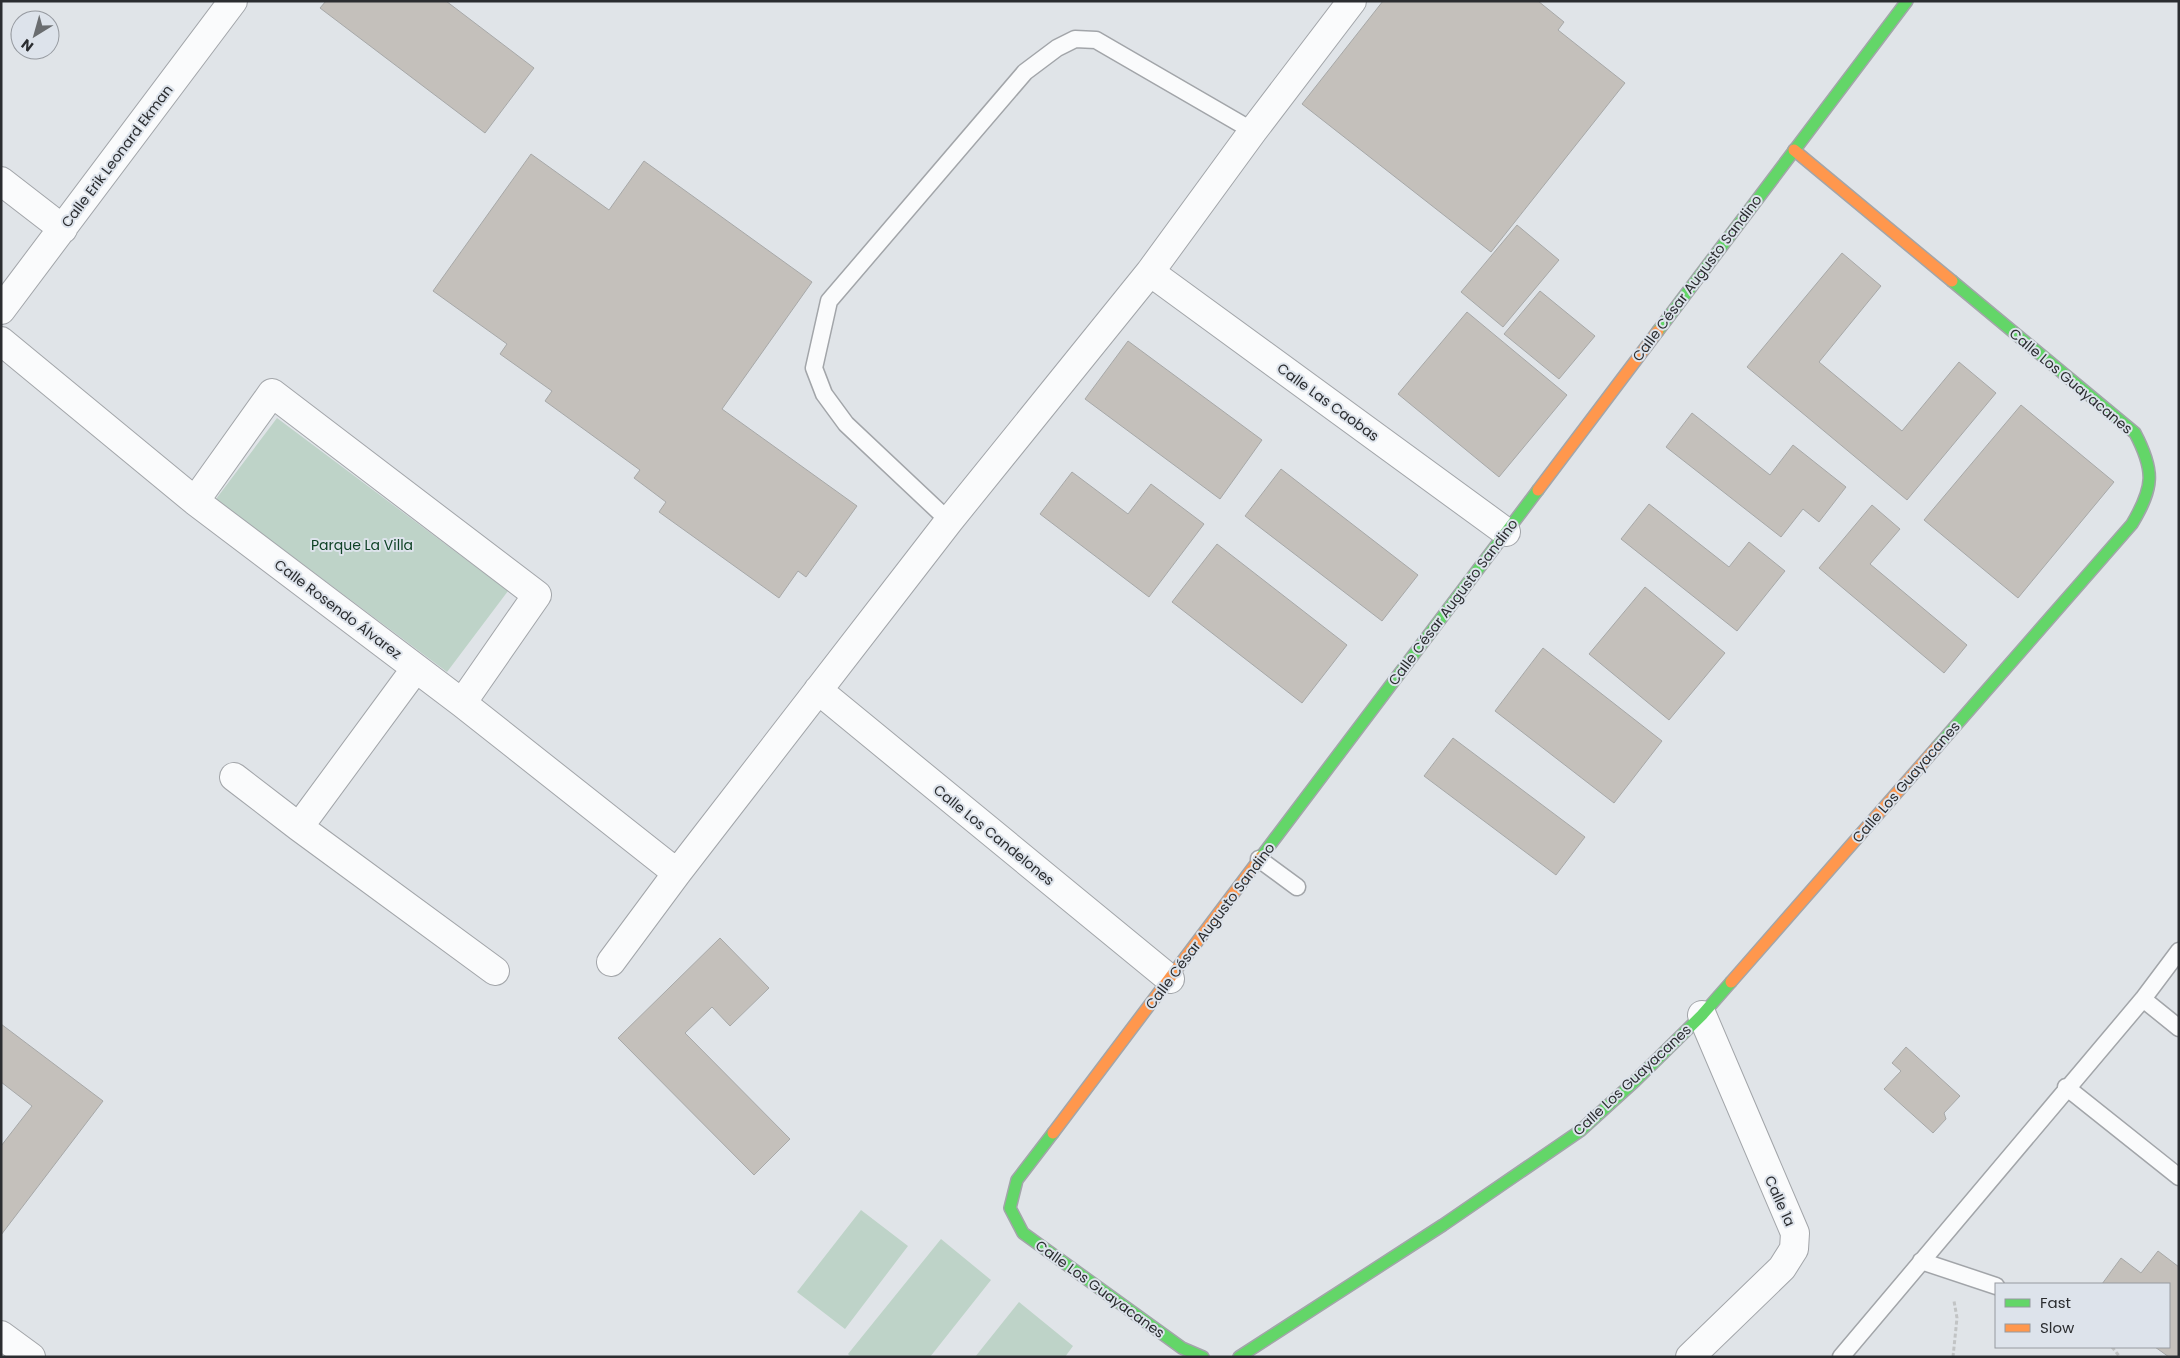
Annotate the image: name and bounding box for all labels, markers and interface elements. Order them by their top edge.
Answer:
north arrow [10,10,60,60]
text: N [17,34,37,57]
street label: Calle Erik Leonard Ekman [57,80,177,232]
street label: Calle César Augusto Sandino [1628,190,1766,366]
street label: Calle Los Guayacanes [2005,323,2137,439]
street label: Calle Las Caobas [1273,358,1383,446]
street label: Calle César Augusto Sandino [1384,514,1522,690]
park label: Parque La Villa [311,535,413,555]
street label: Calle Rosendo Álvarez [270,554,406,664]
street label: Calle Los Guayacanes [1848,717,1964,847]
street label: Calle Los Candelones [929,780,1059,890]
street label: Calle César Augusto Sandino [1141,838,1279,1014]
street label: Calle Los Guayacanes [1568,1020,1696,1140]
street label: Calle 1a [1760,1172,1800,1230]
street label: Calle Los Guayacanes [1031,1235,1169,1343]
legend [1995,1283,2170,1348]
text: Fast [2040,1292,2071,1313]
text: Slow [2040,1317,2075,1338]

